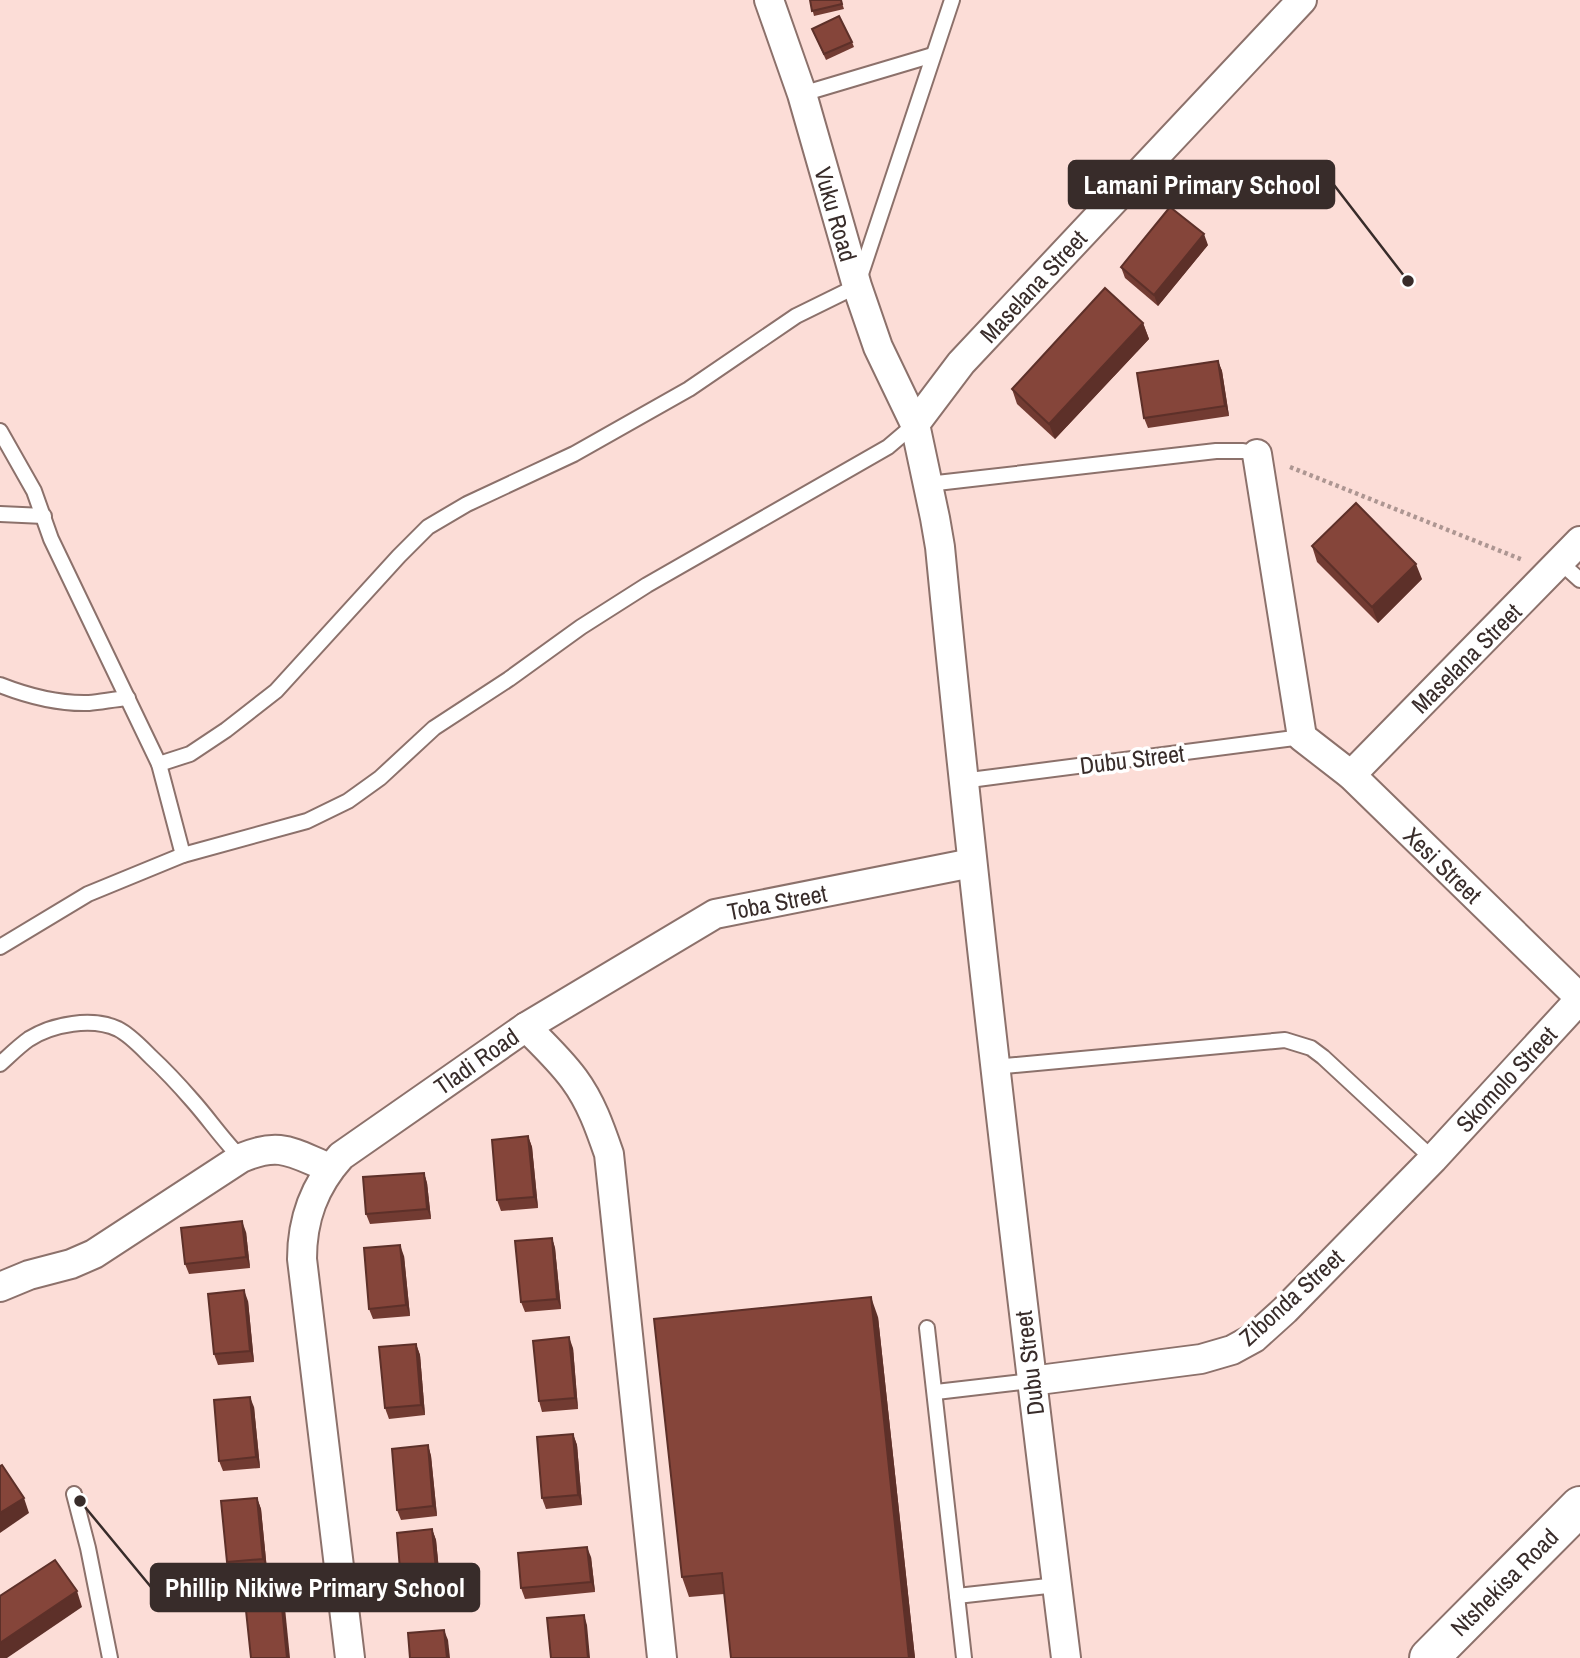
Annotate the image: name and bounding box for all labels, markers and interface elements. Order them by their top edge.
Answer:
callout: Lamani Primary School [1069,161,1334,208]
street label: Vuku Road [807,163,865,265]
text: Lamani Primary School [1084,167,1321,202]
street label: Maselana Street [972,222,1094,349]
street label: Maselana Street [1404,596,1528,720]
street label: Dubu Street [1078,737,1187,781]
street label: Xesi Street [1397,820,1489,911]
street label: Toba Street [725,877,830,927]
street label: Skomolo Street [1448,1019,1564,1139]
street label: Tladi Road [427,1020,525,1102]
street label: Zibonda Street [1232,1241,1350,1352]
street label: Dubu Street [1007,1308,1051,1417]
street label: Ntshekisa Road [1443,1521,1565,1643]
callout: Phillip Nikiwe Primary School [151,1564,479,1611]
text: Phillip Nikiwe Primary School [165,1570,465,1605]

